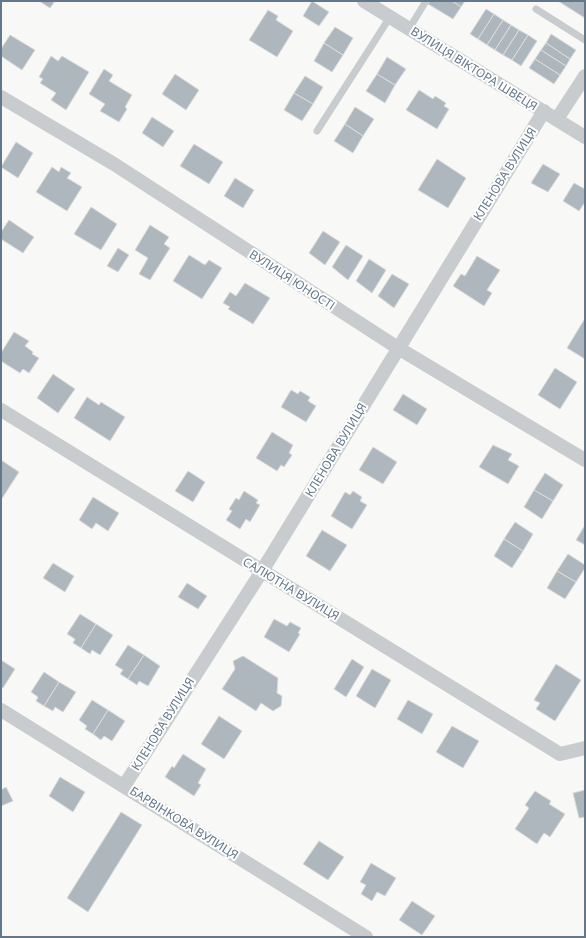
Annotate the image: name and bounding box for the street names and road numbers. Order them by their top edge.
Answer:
street label: ВУЛИЦЯ ВІКТОРА ШВЕЦЯ [408,23,541,115]
street label: КЛЕНОВА ВУЛИЦЯ [469,124,540,224]
street label: ВУЛИЦЯ ЮНОСТІ [246,245,338,314]
street label: КЛЕНОВА ВУЛИЦЯ [301,399,370,500]
street label: САЛЮТНА ВУЛИЦЯ [240,553,343,624]
street label: КЛЕНОВА ВУЛИЦЯ [127,674,198,774]
street label: БАРВІНКОВА ВУЛИЦЯ [127,782,242,863]

